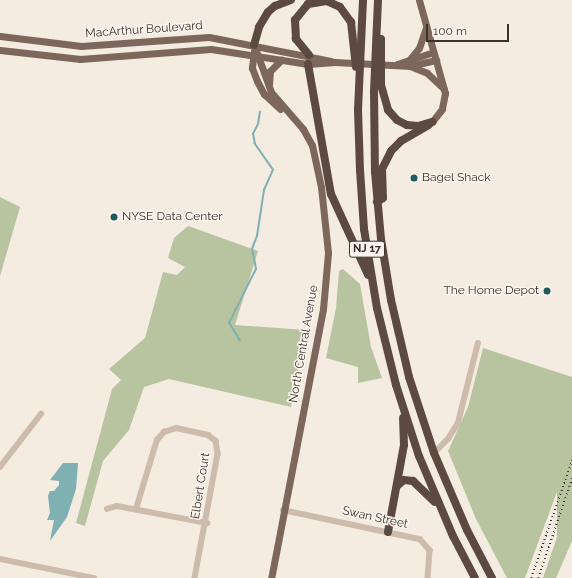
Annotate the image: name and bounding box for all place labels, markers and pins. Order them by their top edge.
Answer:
place label: Bagel Shack [422,171,491,185]
marker: Bagel Shack [409,173,419,183]
place label: NYSE Data Center [122,210,222,224]
marker: NYSE Data Center [109,212,119,222]
place label: The Home Depot [443,284,539,298]
marker: The Home Depot [542,286,552,296]

